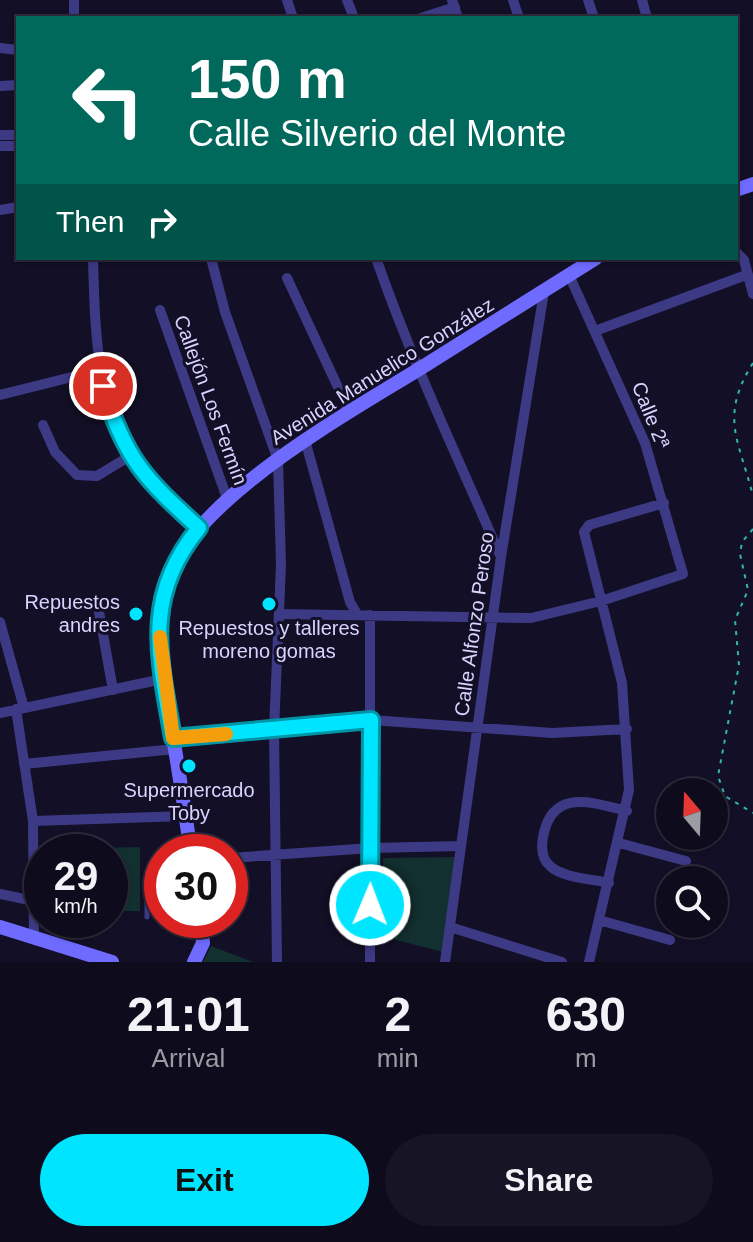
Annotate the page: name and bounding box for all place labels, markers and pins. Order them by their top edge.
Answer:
pin [69,352,137,420]
place label: Repuestos andres [24,591,120,636]
marker: Repuestos y talleres moreno gomas [260,595,278,613]
marker: Repuestos andres [127,605,145,623]
place label: Repuestos y talleres moreno gomas [178,617,360,662]
marker: Supermercado Toby [180,757,198,775]
place label: Supermercado Toby [123,779,255,824]

